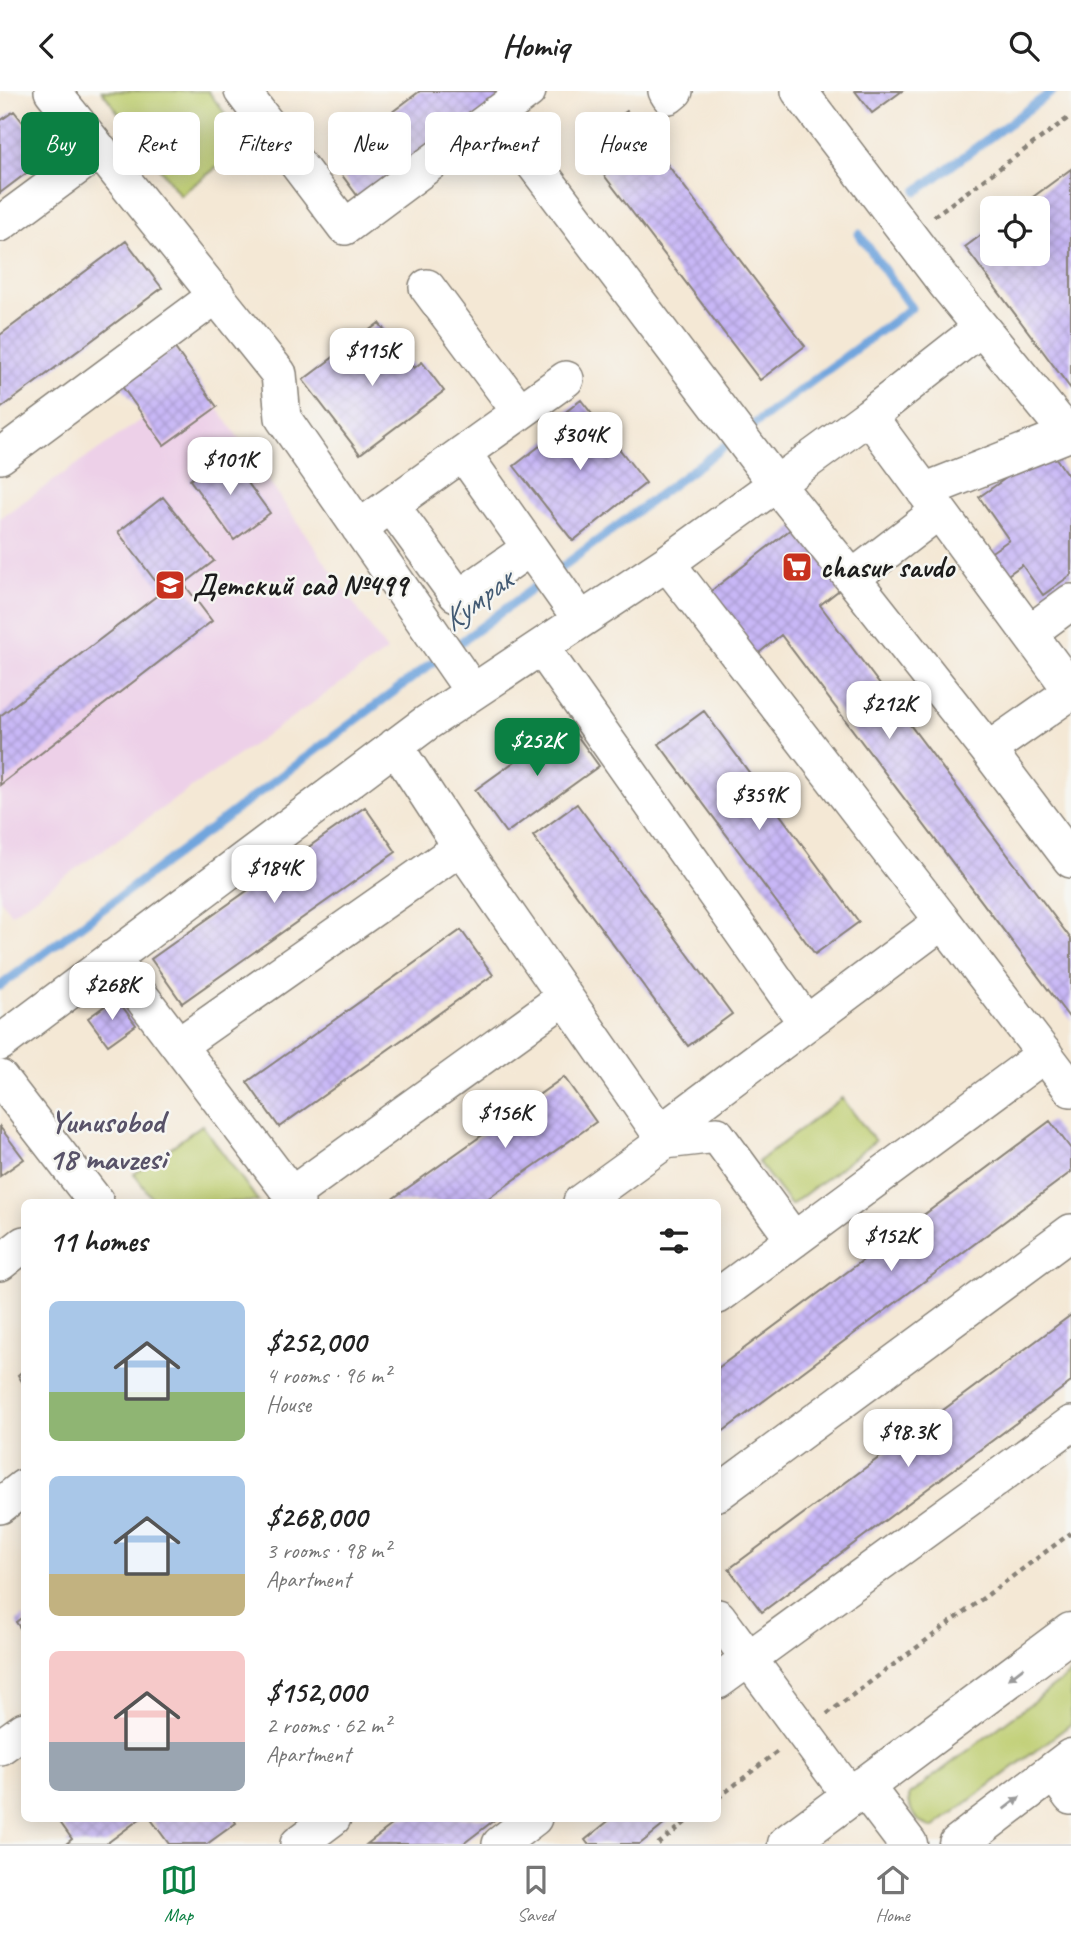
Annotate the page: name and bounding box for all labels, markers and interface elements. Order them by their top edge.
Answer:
text: Homiq [502,25,569,66]
icon: back [28,27,66,65]
icon: search [1005,27,1043,65]
chip: Buy [21,112,99,175]
chip: Rent [113,112,200,175]
chip: Filters [214,112,314,175]
chip: New [328,112,411,175]
chip: Apartment [425,112,561,175]
chip: House [575,112,670,175]
map controls [980,196,1050,266]
button: locate [980,196,1050,266]
pin: $115K [323,329,421,388]
text: $115K [346,336,398,365]
pin: $304K [531,413,629,472]
text: $304K [553,420,607,449]
pin: $101K [181,437,279,497]
text: $101K [203,445,257,474]
place label: chasur savdo [820,548,956,586]
supermarket icon: chasur savdo [780,550,814,584]
water label: Кумрак [433,557,525,640]
place label: Детский сад №499 [193,566,411,604]
school or university icon: Детский сад №499 [153,568,187,602]
pin: $212K [840,681,938,741]
text: $212K [862,689,916,718]
pin: $252K [488,719,586,778]
text: $252K [511,726,563,755]
pin: $359K [710,773,808,832]
text: $359K [733,780,785,809]
pin: $184K [225,845,323,905]
text: $184K [247,853,301,882]
pin: $268K [63,963,161,1022]
text: $268K [85,970,139,999]
pin: $156K [456,1091,554,1150]
text: $156K [478,1098,532,1127]
district label: Yunusobod 18 mavzesi [48,1101,171,1179]
pin: $152K [842,1213,940,1273]
text: $152K [865,1221,917,1250]
text: 11 homes [49,1222,147,1260]
icon: filters [655,1222,693,1260]
text: $252,000 [266,1323,366,1361]
icon: home [105,1329,189,1413]
text: 4 rooms · 96 m² [266,1361,390,1390]
text: House [266,1390,311,1419]
pin: $98.3K [851,1409,965,1469]
text: $98.3K [879,1417,937,1446]
text: $268,000 [266,1498,367,1536]
icon: home [105,1504,189,1588]
text: 3 rooms · 98 m² [266,1536,390,1565]
text: Apartment [266,1565,351,1594]
one-way arrow [1008,1665,1026,1680]
text: $152,000 [266,1673,366,1711]
icon: home [105,1679,189,1763]
text: 2 rooms · 62 m² [266,1711,390,1740]
text: Apartment [266,1740,351,1769]
one-way arrow [1003,1796,1021,1810]
tab: Map [160,1861,198,1927]
tab: Saved [517,1861,555,1927]
tab: Home [874,1861,912,1927]

